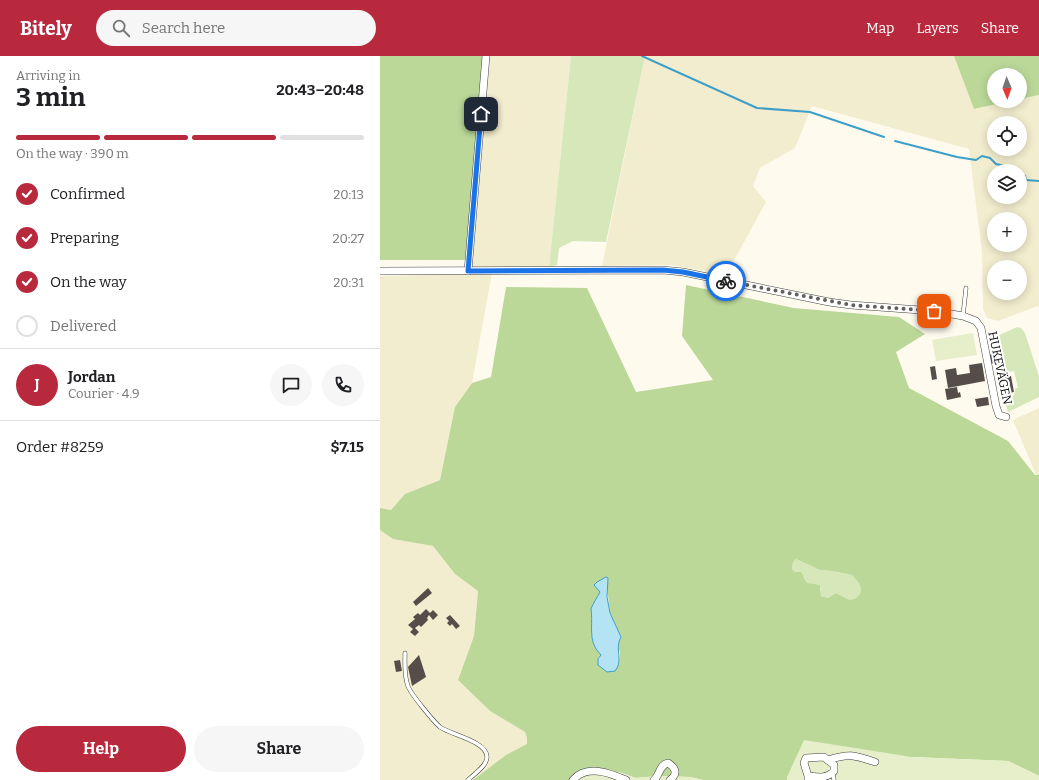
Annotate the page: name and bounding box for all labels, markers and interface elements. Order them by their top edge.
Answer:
search box [96,10,376,46]
text: Bitely [20,17,72,40]
icon: search [110,17,132,39]
text: Search here [142,19,225,37]
text: Map [866,20,894,37]
text: Layers [916,20,959,37]
text: Share [981,20,1019,37]
text: Arriving in [16,68,81,83]
north arrow [987,68,1027,108]
map controls [987,68,1027,300]
text: 20:43–20:48 [276,81,364,99]
text: 3 min [16,82,85,113]
pin [464,97,498,131]
icon: home [470,103,492,125]
button: locate [987,116,1027,156]
text: On the way · 390 m [16,146,129,161]
button: layers [987,164,1027,204]
icon: check [16,183,38,205]
text: Confirmed [50,185,125,203]
text: 20:13 [333,187,364,202]
button: + [987,212,1027,252]
icon: check [16,227,38,249]
text: Preparing [50,229,119,247]
text: 20:27 [332,231,364,246]
button: − [987,260,1027,300]
courier [706,261,746,301]
icon: bike [715,270,737,292]
icon: check [16,271,38,293]
text: On the way [50,273,127,291]
text: 20:31 [333,275,364,290]
pin [917,294,951,328]
icon: bag [923,300,945,322]
text: Delivered [50,317,117,335]
street label: HUKEVÄGEN [985,330,1016,406]
button: chat [270,364,312,406]
button: phone [322,364,364,406]
text: Jordan [68,368,115,386]
text: J [34,376,40,394]
text: Courier · 4.9 [68,386,140,401]
text: Order #8259 [16,438,104,456]
text: $7.15 [331,438,364,456]
button: Help [16,726,186,772]
button: Share [194,726,364,772]

